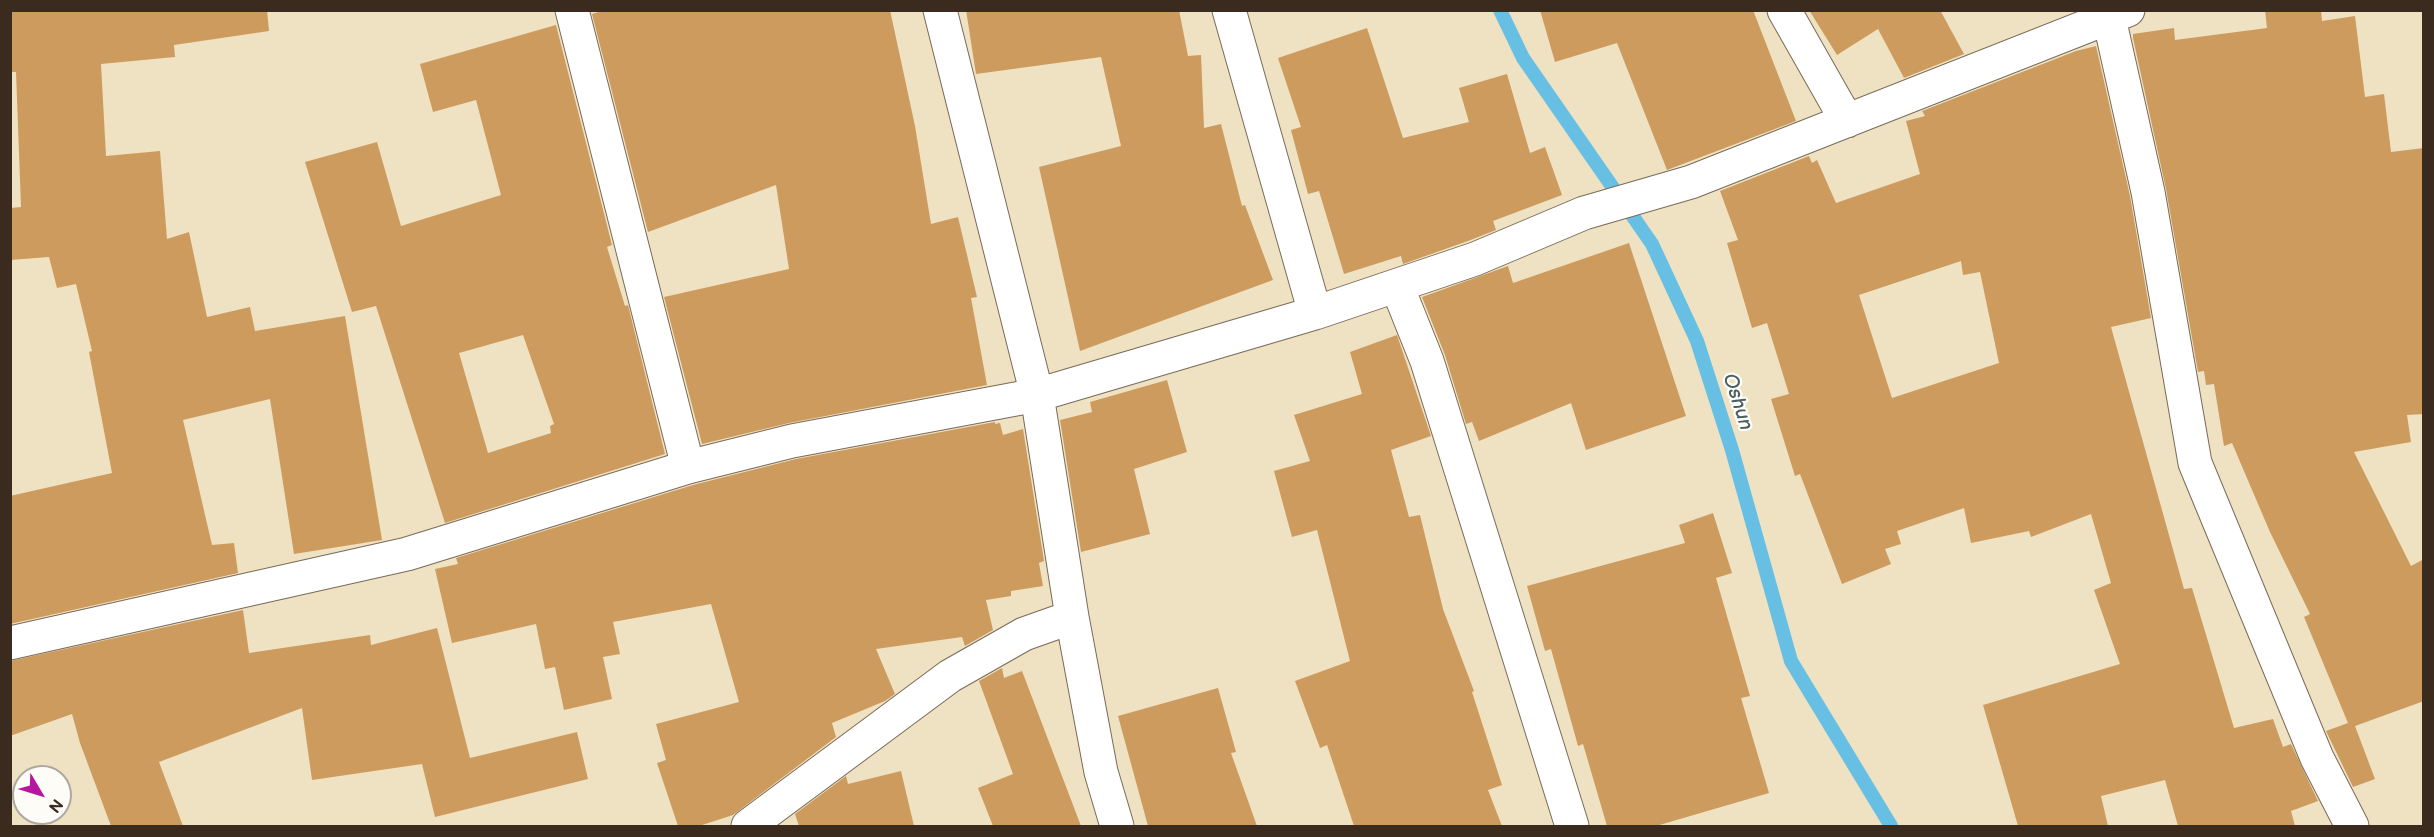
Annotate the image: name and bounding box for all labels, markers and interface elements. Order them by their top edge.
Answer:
water label: Oshun [1717,370,1757,434]
north arrow [12,765,72,825]
text: N [44,795,66,816]

